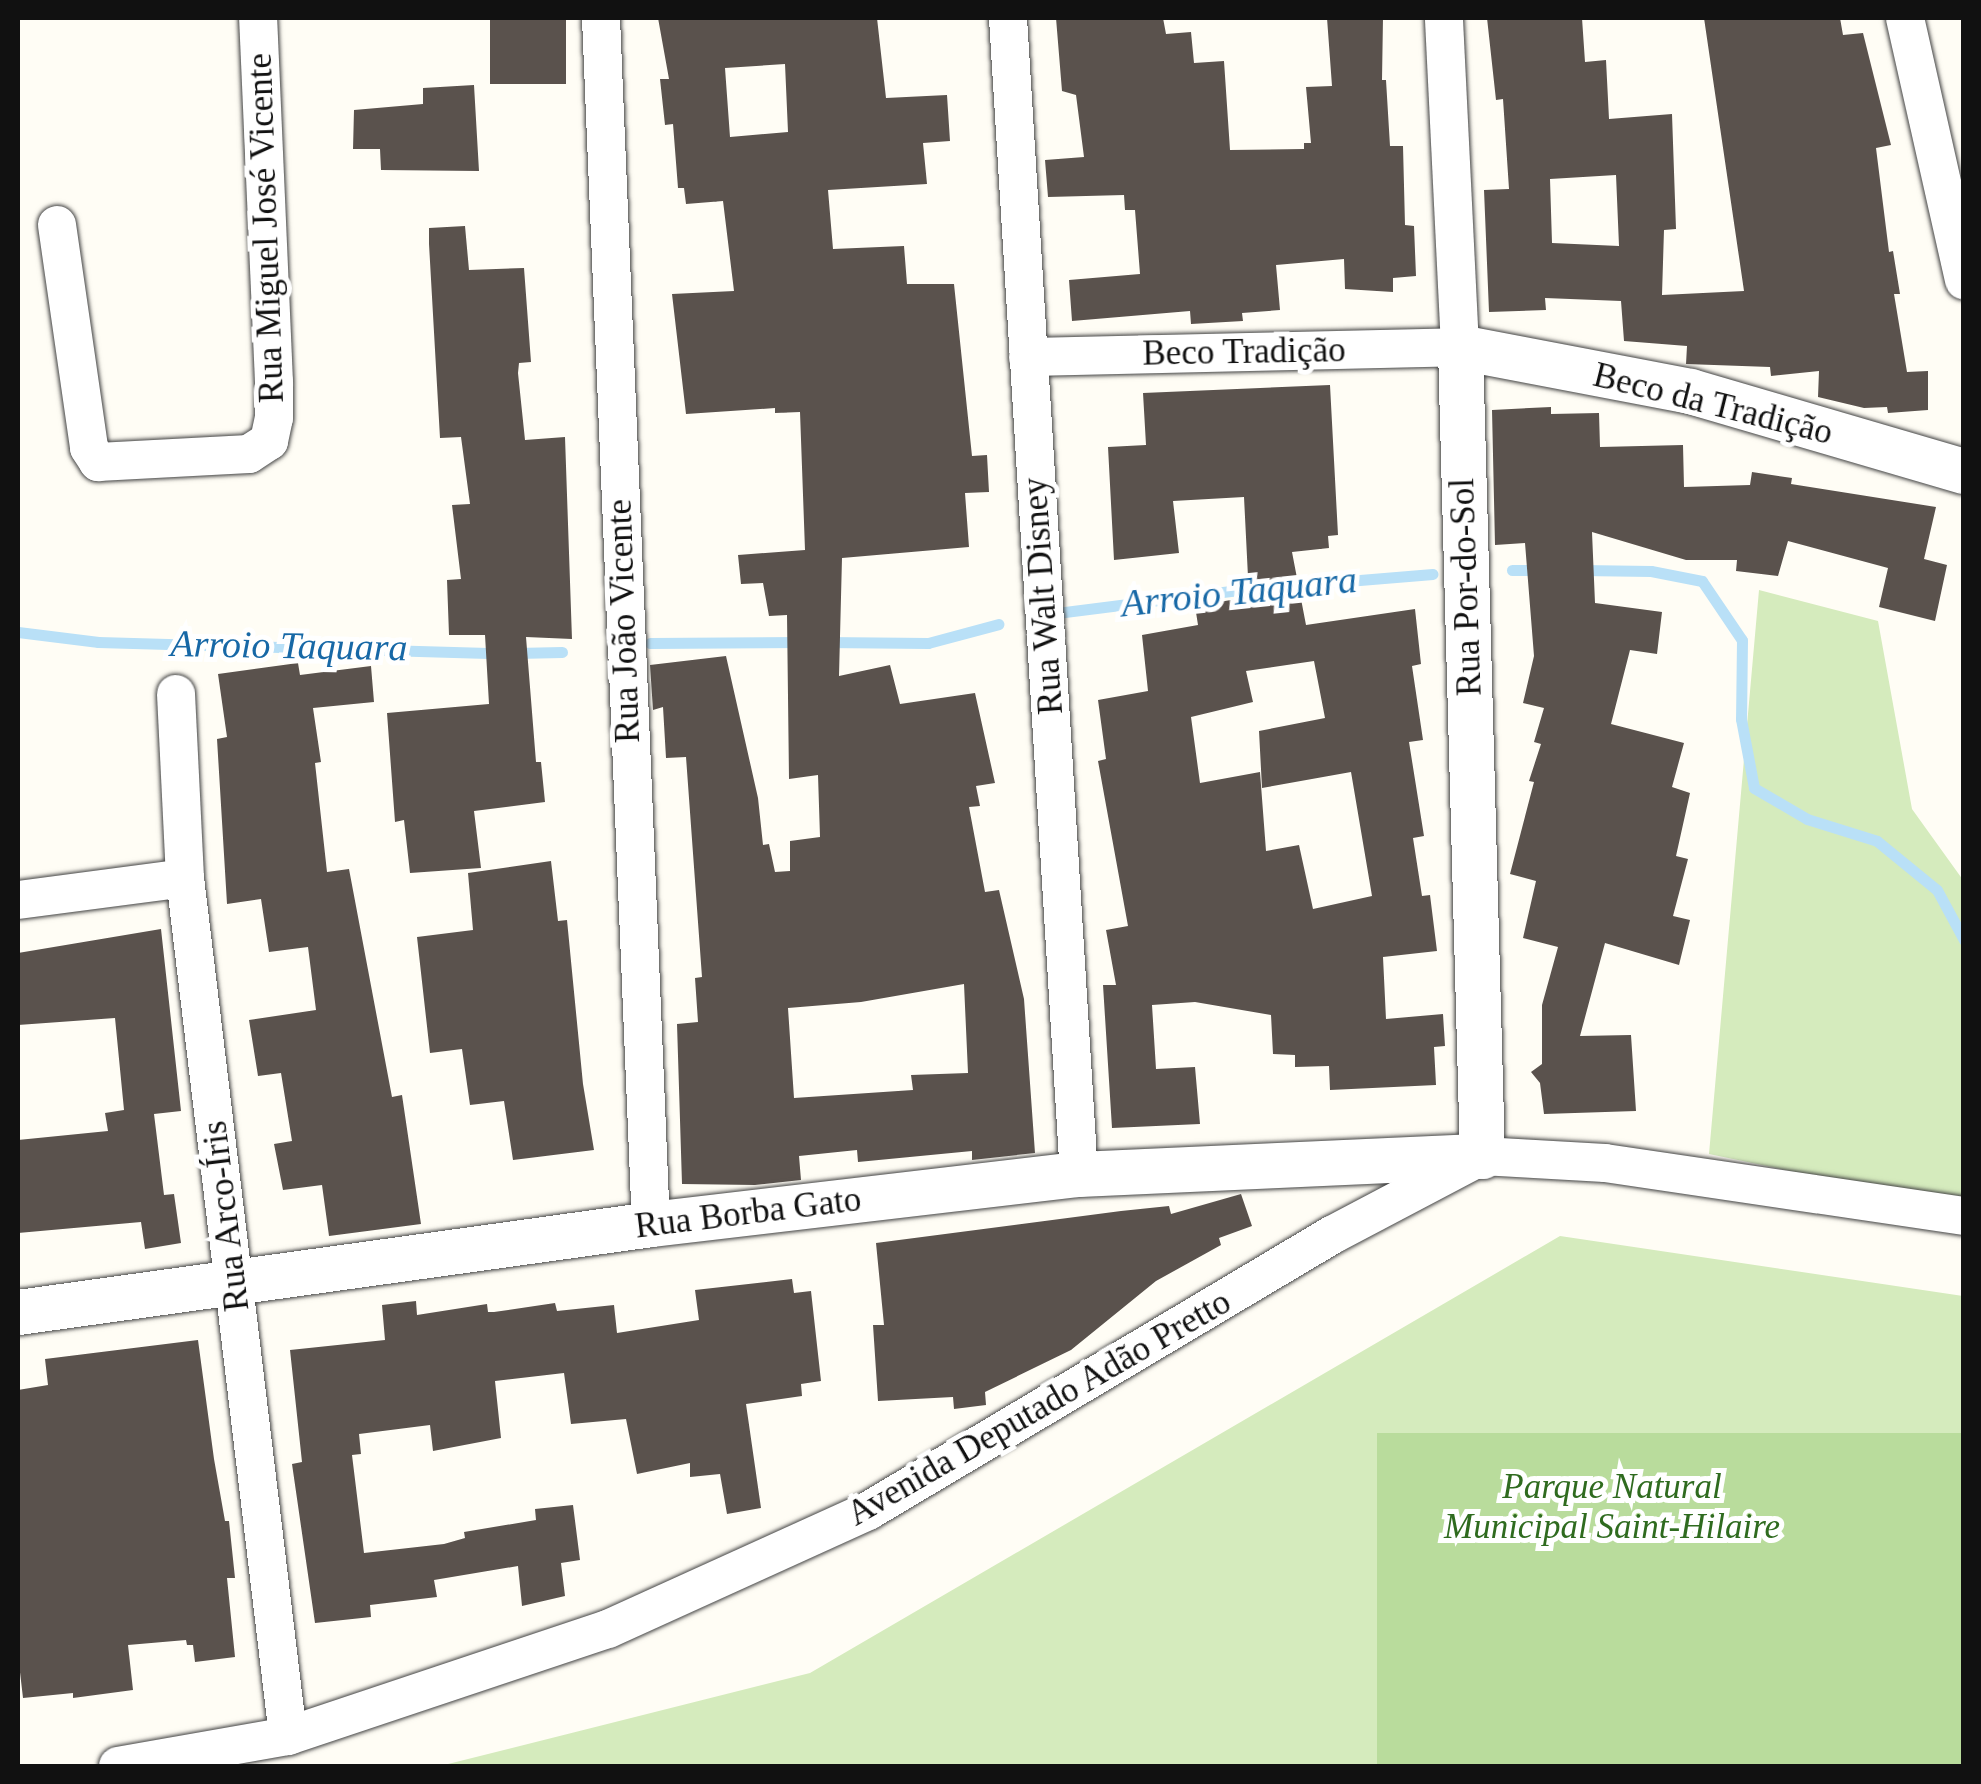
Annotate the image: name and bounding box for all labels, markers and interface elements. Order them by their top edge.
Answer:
street label: Rua Miguel José Vicente [239,52,293,404]
street label: Beco Tradição [1142,329,1346,375]
street label: Beco da Tradição [1589,354,1837,454]
street label: Rua Walt Disney [1014,476,1072,716]
street label: Rua Por-do-Sol [1441,477,1491,697]
street label: Rua João Vicente [599,498,649,744]
water label: Arroio Taquara [1119,557,1359,627]
water label: Arroio Taquara [170,621,408,671]
street label: Rua Arco-Íris [193,1117,259,1315]
street label: Rua Borba Gato [633,1178,863,1248]
street label: Avenida Deputado Adão Pretto [839,1280,1239,1536]
park label: Parque Natural Municipal Saint-Hilaire [1444,1466,1780,1548]

